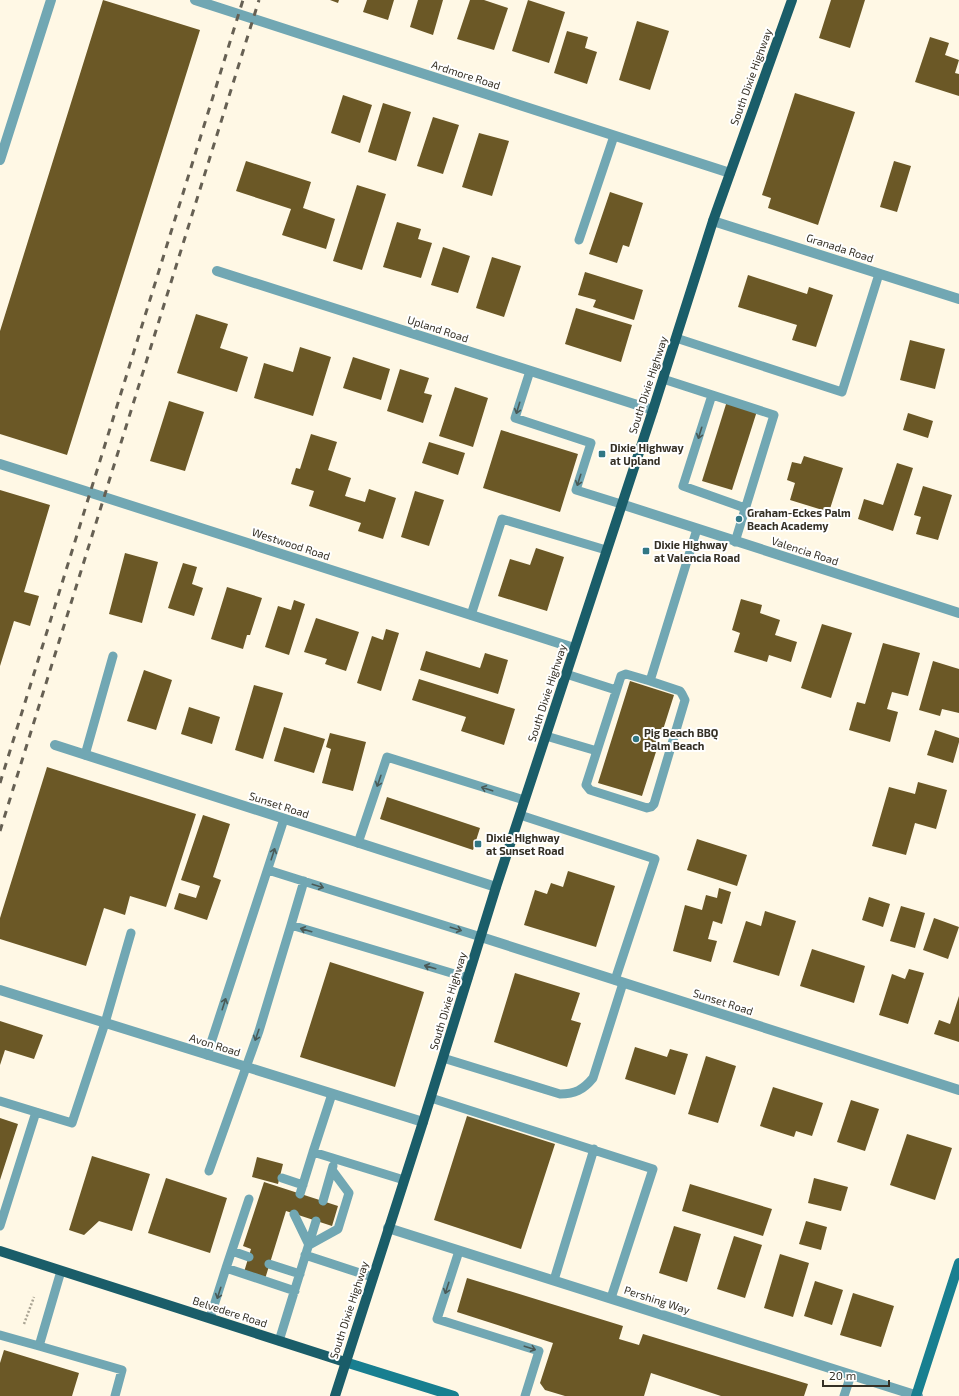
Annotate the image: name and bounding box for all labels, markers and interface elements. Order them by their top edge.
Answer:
street label: South Dixie Highway [727,26,774,127]
street label: Ardmore Road [430,57,502,92]
street label: Granada Road [805,231,875,265]
street label: Upland Road [406,313,470,345]
street label: South Dixie Highway [626,334,670,435]
one-way arrow [514,402,521,415]
one-way arrow [696,426,703,439]
place label: Dixie Highway at Upland [610,441,685,467]
marker: Dixie Highway at Upland [597,449,607,459]
one-way arrow [575,474,582,487]
place label: Graham-Eckes Palm Beach Academy [747,506,851,533]
marker: Graham-Eckes Palm Beach Academy [734,514,744,524]
street label: Westwood Road [250,525,332,562]
street label: Valencia Road [770,534,840,568]
place label: Dixie Highway at Valencia Road [654,538,740,564]
marker: Dixie Highway at Valencia Road [641,546,651,556]
street label: South Dixie Highway [525,642,569,743]
place label: Pig Beach BBQ Palm Beach [644,726,719,752]
marker: Pig Beach BBQ Palm Beach [631,734,641,744]
one-way arrow [375,774,382,787]
one-way arrow [481,785,494,792]
street label: Sunset Road [248,789,311,820]
place label: Dixie Highway at Sunset Road [486,831,564,857]
marker: Dixie Highway at Sunset Road [473,839,483,849]
one-way arrow [269,849,277,861]
one-way arrow [311,883,324,890]
one-way arrow [299,926,312,933]
one-way arrow [449,926,462,933]
street label: South Dixie Highway [426,950,469,1052]
one-way arrow [424,963,437,970]
street label: Sunset Road [692,986,755,1017]
one-way arrow [221,998,228,1011]
one-way arrow [253,1029,261,1041]
street label: Avon Road [188,1031,242,1058]
street label: South Dixie Highway [327,1259,371,1360]
one-way arrow [443,1281,450,1294]
street label: Pershing Way [623,1283,692,1316]
one-way arrow [214,1287,222,1299]
street label: Belvedere Road [191,1293,269,1330]
one-way arrow [524,1345,536,1353]
scale bar [823,1362,889,1388]
text: 20 m [829,1368,856,1382]

